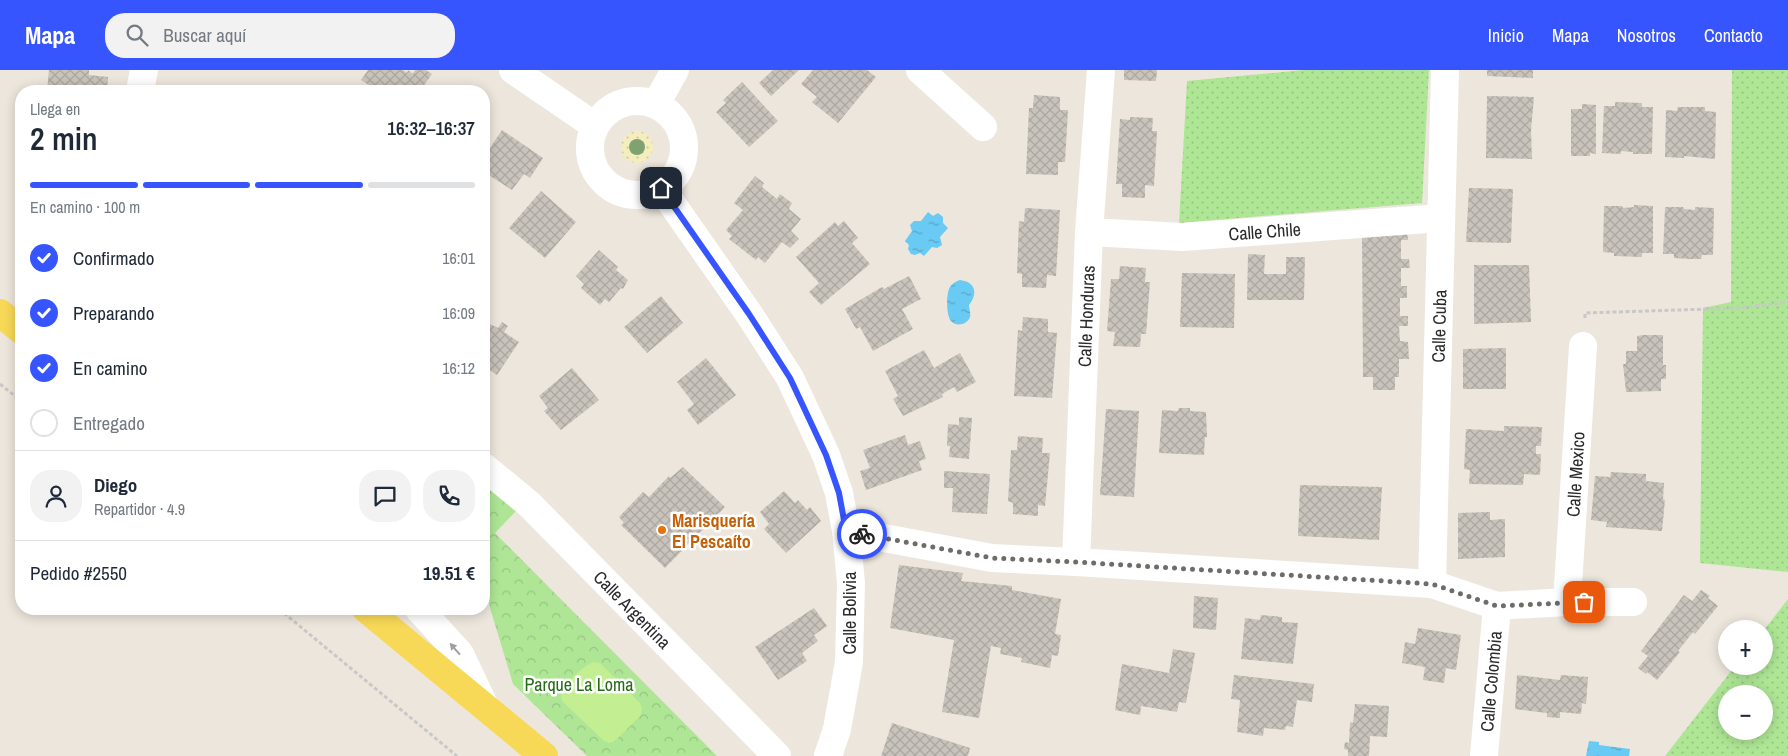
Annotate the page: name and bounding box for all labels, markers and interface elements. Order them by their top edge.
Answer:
search box [105,13,455,58]
text: Mapa [25,19,75,51]
icon: search [123,21,151,49]
text: Buscar aquí [163,22,246,48]
text: Inicio [1488,23,1524,48]
text: Mapa [1552,23,1589,48]
text: Nosotros [1617,23,1676,48]
text: Contacto [1704,23,1763,48]
text: Llega en [30,98,80,120]
text: 16:32–16:37 [387,115,475,141]
text: 2 min [30,117,98,160]
pin [640,167,682,209]
icon: home [647,174,675,202]
text: En camino · 100 m [30,196,140,218]
street label: Calle Chile [1228,216,1302,246]
icon: check [30,244,58,272]
text: Confirmado [73,245,154,271]
text: 16:01 [442,247,475,269]
street label: Calle Honduras [1071,265,1100,368]
street label: Calle Cuba [1425,289,1452,363]
icon: check [30,299,58,327]
text: Preparando [73,300,154,326]
text: 16:09 [442,302,475,324]
icon: check [30,354,58,382]
text: En camino [73,355,147,381]
text: 16:12 [442,357,475,379]
text: Entregado [73,410,145,436]
street label: Calle Mexico [1560,431,1590,518]
button: person [30,470,82,522]
button: chat [359,470,411,522]
button: phone [423,470,475,522]
text: Diego [94,472,137,498]
text: Repartidor · 4.9 [94,498,185,520]
place label: Marisquería El Pescaíto [672,508,756,554]
courier [837,509,887,559]
icon: bike [848,520,876,548]
marker: Marisquería El Pescaíto [656,524,668,536]
text: Pedido #2550 [30,560,127,586]
text: 19.51 € [423,560,475,586]
street label: Calle Argentina [588,565,677,654]
street label: Calle Bolivia [837,572,862,654]
pin [1563,581,1605,623]
icon: bag [1570,588,1598,616]
map controls [1718,620,1773,740]
button: + [1718,620,1773,675]
street label: Calle Colombia [1474,630,1507,733]
one-way arrow [450,643,461,655]
park label: Parque La Loma [524,672,634,697]
button: − [1718,685,1773,740]

